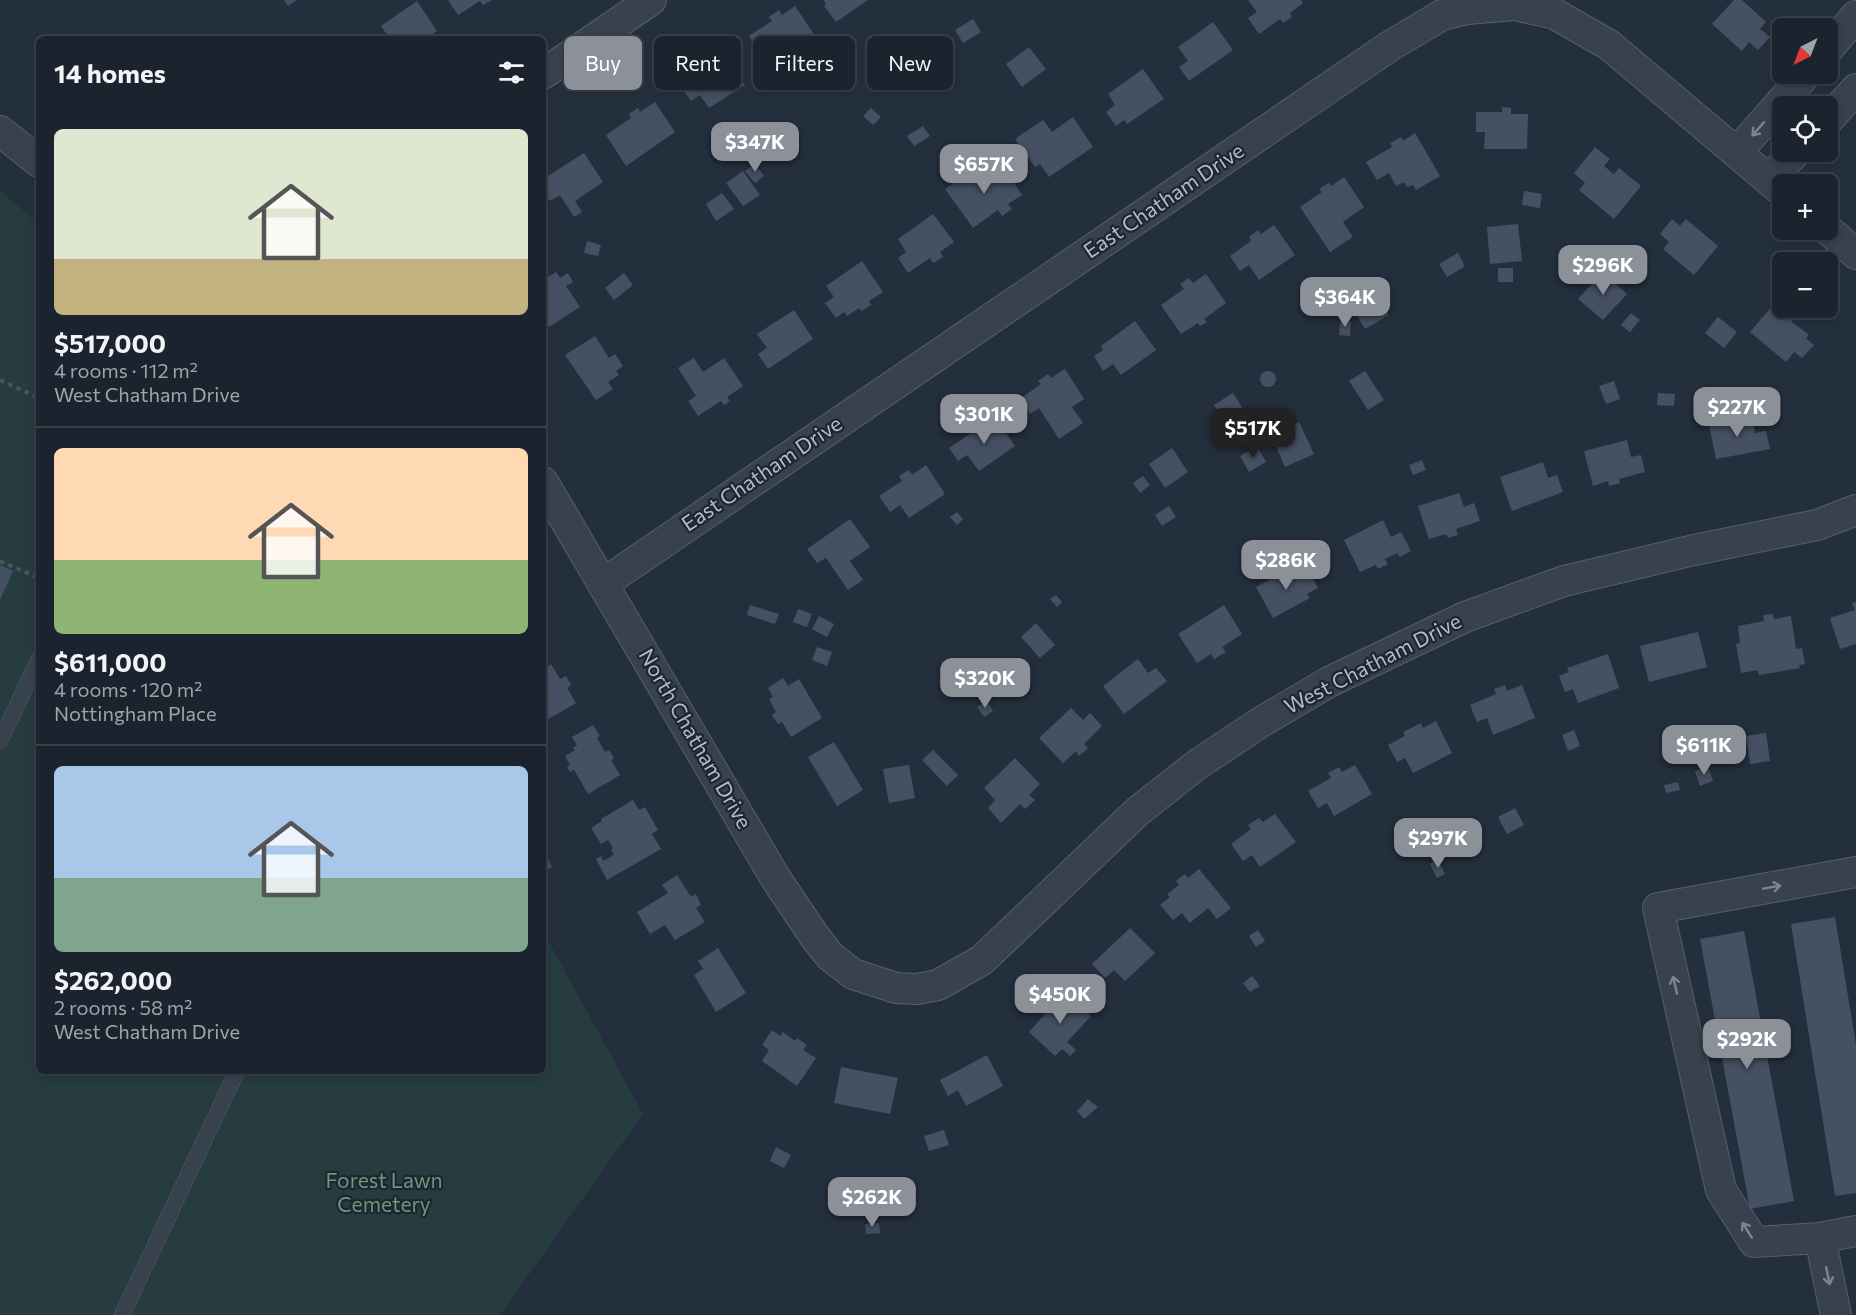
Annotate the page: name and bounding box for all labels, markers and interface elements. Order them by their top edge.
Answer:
north arrow [1772,18,1838,84]
map controls [1772,18,1838,318]
chip: Buy [564,36,642,90]
chip: Rent [654,36,741,90]
chip: Filters [753,36,855,90]
chip: New [867,36,953,90]
icon: filters [495,56,528,89]
text: 14 homes [54,57,166,88]
button: locate [1772,96,1838,162]
one-way arrow [1751,121,1765,136]
pin: $347K [713,122,797,173]
text: $347K [725,129,785,153]
street label: East Chatham Drive [1078,137,1248,263]
pin: $657K [942,144,1026,195]
text: $657K [954,151,1014,175]
icon: home [237,168,345,276]
button: + [1772,174,1838,240]
pin: $296K [1561,245,1645,296]
text: $296K [1572,252,1634,276]
button: − [1772,252,1838,318]
pin: $364K [1303,277,1387,328]
text: $364K [1314,284,1376,308]
text: $517,000 [54,327,166,358]
text: 4 rooms · 112 m² [54,358,198,382]
text: West Chatham Drive [54,382,240,406]
pin: $227K [1695,387,1779,438]
pin: $301K [942,394,1026,445]
text: $227K [1707,394,1767,418]
text: $301K [954,401,1014,425]
pin: $517K [1211,408,1295,459]
street label: East Chatham Drive [676,410,846,536]
text: $517K [1224,415,1282,439]
icon: home [237,487,345,595]
pin: $286K [1244,540,1328,591]
text: $286K [1255,547,1317,571]
street label: West Chatham Drive [1280,607,1465,718]
street label: North Chatham Drive [635,644,758,833]
text: $611,000 [54,646,166,677]
pin: $320K [943,658,1027,709]
text: $320K [954,665,1016,689]
text: 4 rooms · 120 m² [54,677,202,701]
text: Nottingham Place [54,701,216,725]
pin: $611K [1662,725,1746,776]
text: $611K [1676,732,1732,756]
icon: home [237,805,345,913]
pin: $297K [1396,818,1480,869]
text: $297K [1408,825,1468,849]
one-way arrow [1762,881,1782,892]
text: $262,000 [54,964,172,995]
pin: $450K [1018,974,1102,1025]
one-way arrow [1669,975,1681,994]
text: $450K [1029,981,1091,1005]
text: 2 rooms · 58 m² [54,995,192,1019]
text: West Chatham Drive [54,1019,240,1043]
pin: $292K [1705,1019,1789,1070]
text: $292K [1717,1026,1777,1050]
park label: Forest Lawn Cemetery [326,1167,442,1216]
pin: $262K [830,1177,914,1228]
text: $262K [842,1184,902,1208]
one-way arrow [1740,1222,1752,1239]
one-way arrow [1823,1266,1834,1286]

